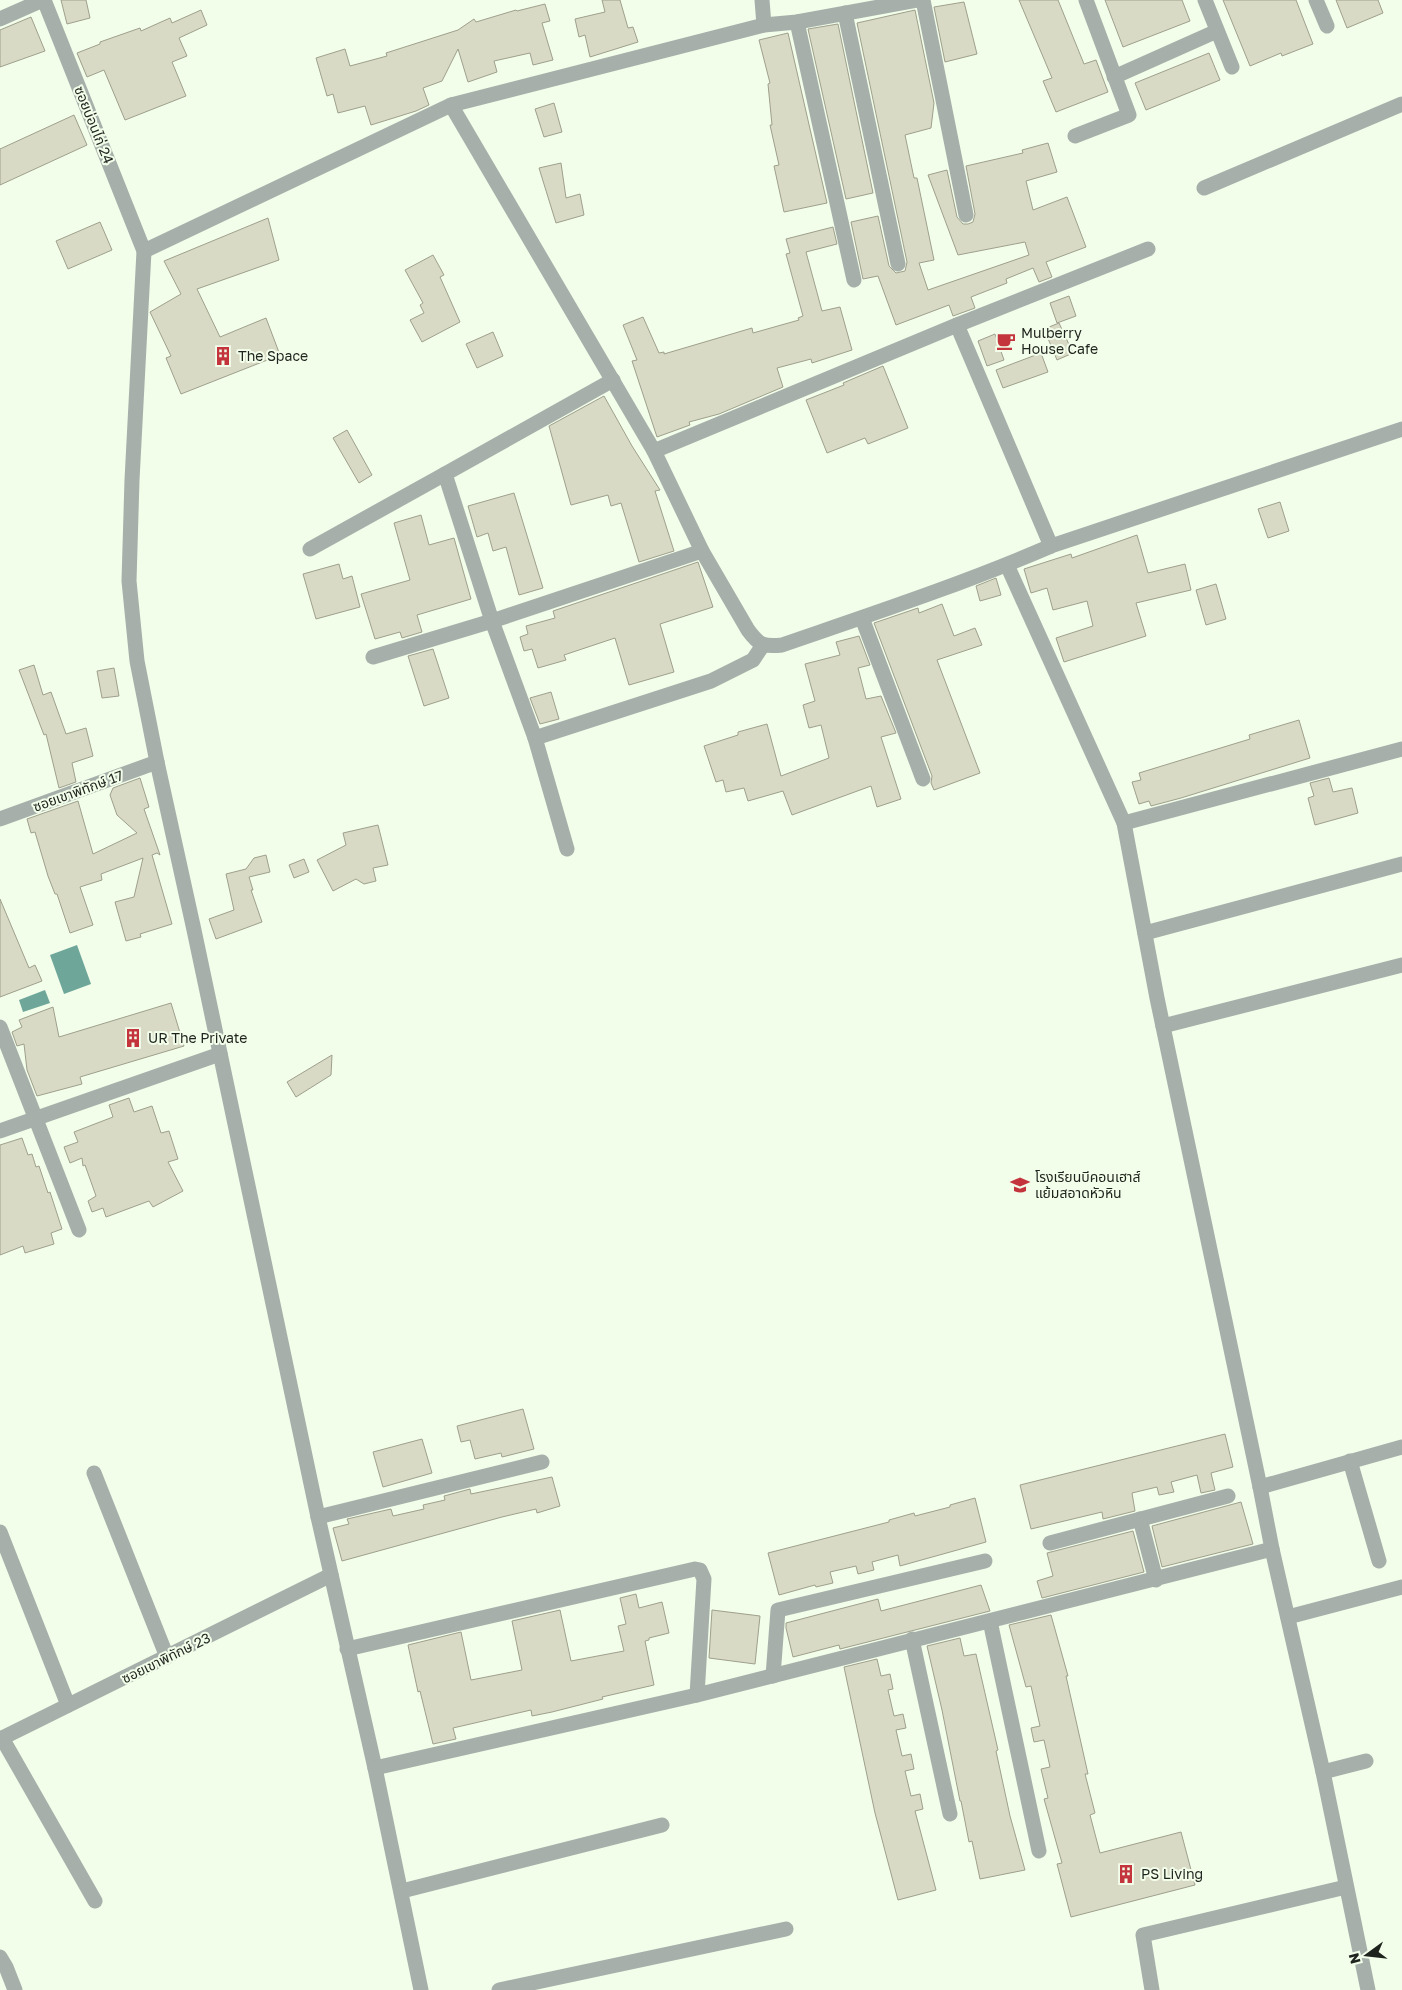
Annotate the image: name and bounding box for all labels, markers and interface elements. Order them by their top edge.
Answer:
street label: ซอยบ่อนไก่ 24 [71,84,118,166]
place label: Mulberry House Cafe [1021,324,1098,357]
cafe icon: Mulberry House Cafe [995,330,1017,352]
building icon: The Space [212,345,234,367]
place label: The Space [238,347,308,364]
street label: ซอยเขาพิทักษ์ 17 [30,766,125,815]
building icon: UR The Private [122,1027,144,1049]
place label: UR The Private [148,1029,247,1046]
place label: โรงเรียนบีคอนเฮาส์ แย้มสอาดหัวหิน [1035,1168,1141,1201]
school or university icon: โรงเรียนบีคอนเฮาส์ แย้มสอาดหัวหิน [1009,1174,1031,1196]
street label: ซอยเขาพิทักษ์ 23 [119,1629,213,1686]
building icon: PS Living [1115,1863,1137,1885]
place label: PS Living [1141,1865,1203,1882]
north arrow [1342,1930,1392,1980]
text: N [1344,1951,1364,1966]

